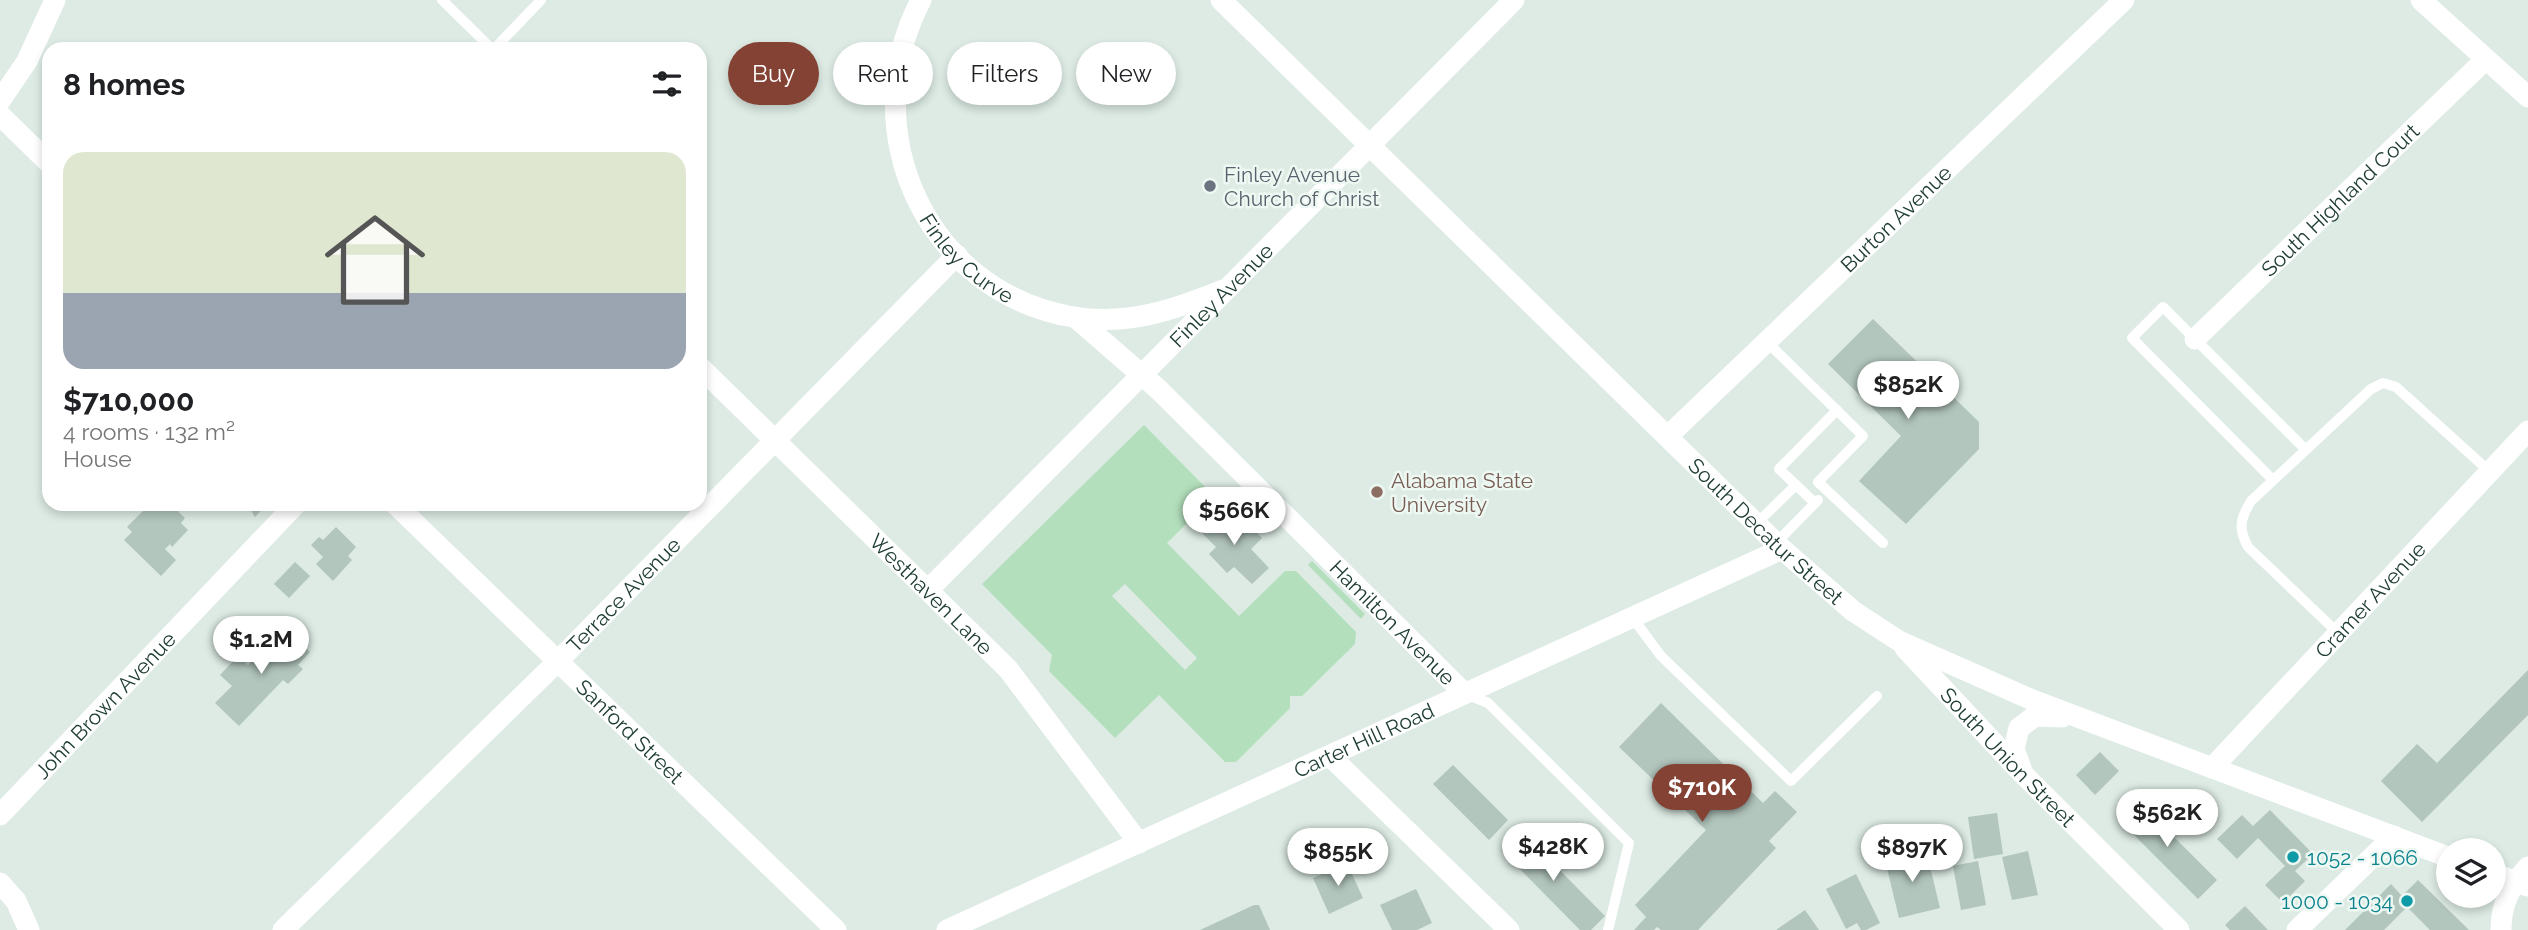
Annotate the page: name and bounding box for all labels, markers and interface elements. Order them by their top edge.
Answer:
chip: Buy [728,42,819,105]
chip: Rent [833,42,933,105]
chip: Filters [947,42,1062,105]
chip: New [1076,42,1176,105]
icon: filters [648,65,686,103]
text: 8 homes [63,67,185,102]
street label: South Highland Court [2256,118,2424,281]
street label: Burton Avenue [1835,160,1956,277]
place label: Finley Avenue Church of Christ [1224,162,1379,211]
marker: Finley Avenue Church of Christ [1202,178,1218,194]
icon: home [312,197,438,323]
street label: Finley Curve [915,209,1018,308]
street label: Finley Avenue [1164,238,1278,352]
pin: $852K [1859,362,1957,421]
text: $852K [1873,370,1943,397]
text: $710,000 [63,383,194,418]
text: 4 rooms · 132 m² [63,418,235,445]
text: House [63,445,132,472]
street label: South Decatur Street [1684,452,1849,609]
place label: Alabama State University [1391,468,1533,517]
marker: Alabama State University [1369,484,1385,500]
pin: $566K [1185,488,1283,547]
text: $566K [1199,496,1269,523]
street label: Westhaven Lane [865,528,998,660]
street label: Terrace Avenue [562,532,685,657]
street label: Cramer Avenue [2310,536,2430,663]
street label: Hamilton Avenue [1325,555,1461,690]
pin: $1.2M [212,616,310,676]
text: $1.2M [229,625,293,652]
street label: John Brown Avenue [29,626,180,784]
street label: Sanford Street [571,674,689,789]
street label: South Union Street [1936,682,2081,832]
street label: Carter Hill Road [1290,697,1438,783]
pin: $710K [1653,764,1751,824]
text: $710K [1668,773,1736,800]
pin: $562K [2118,790,2216,849]
text: $562K [2132,798,2202,825]
pin: $428K [1504,824,1602,883]
pin: $897K [1863,824,1961,884]
pin: $855K [1289,828,1387,888]
text: $428K [1518,832,1588,859]
text: $897K [1877,833,1947,860]
text: $855K [1303,837,1373,864]
map controls [2436,838,2506,908]
button: layers [2436,838,2506,908]
place label: 1052 - 1066 [2307,845,2418,870]
marker: 1052 - 1066 [2285,849,2301,865]
place label: 1000 - 1034 [2281,889,2393,914]
marker: 1000 - 1034 [2399,893,2415,909]

